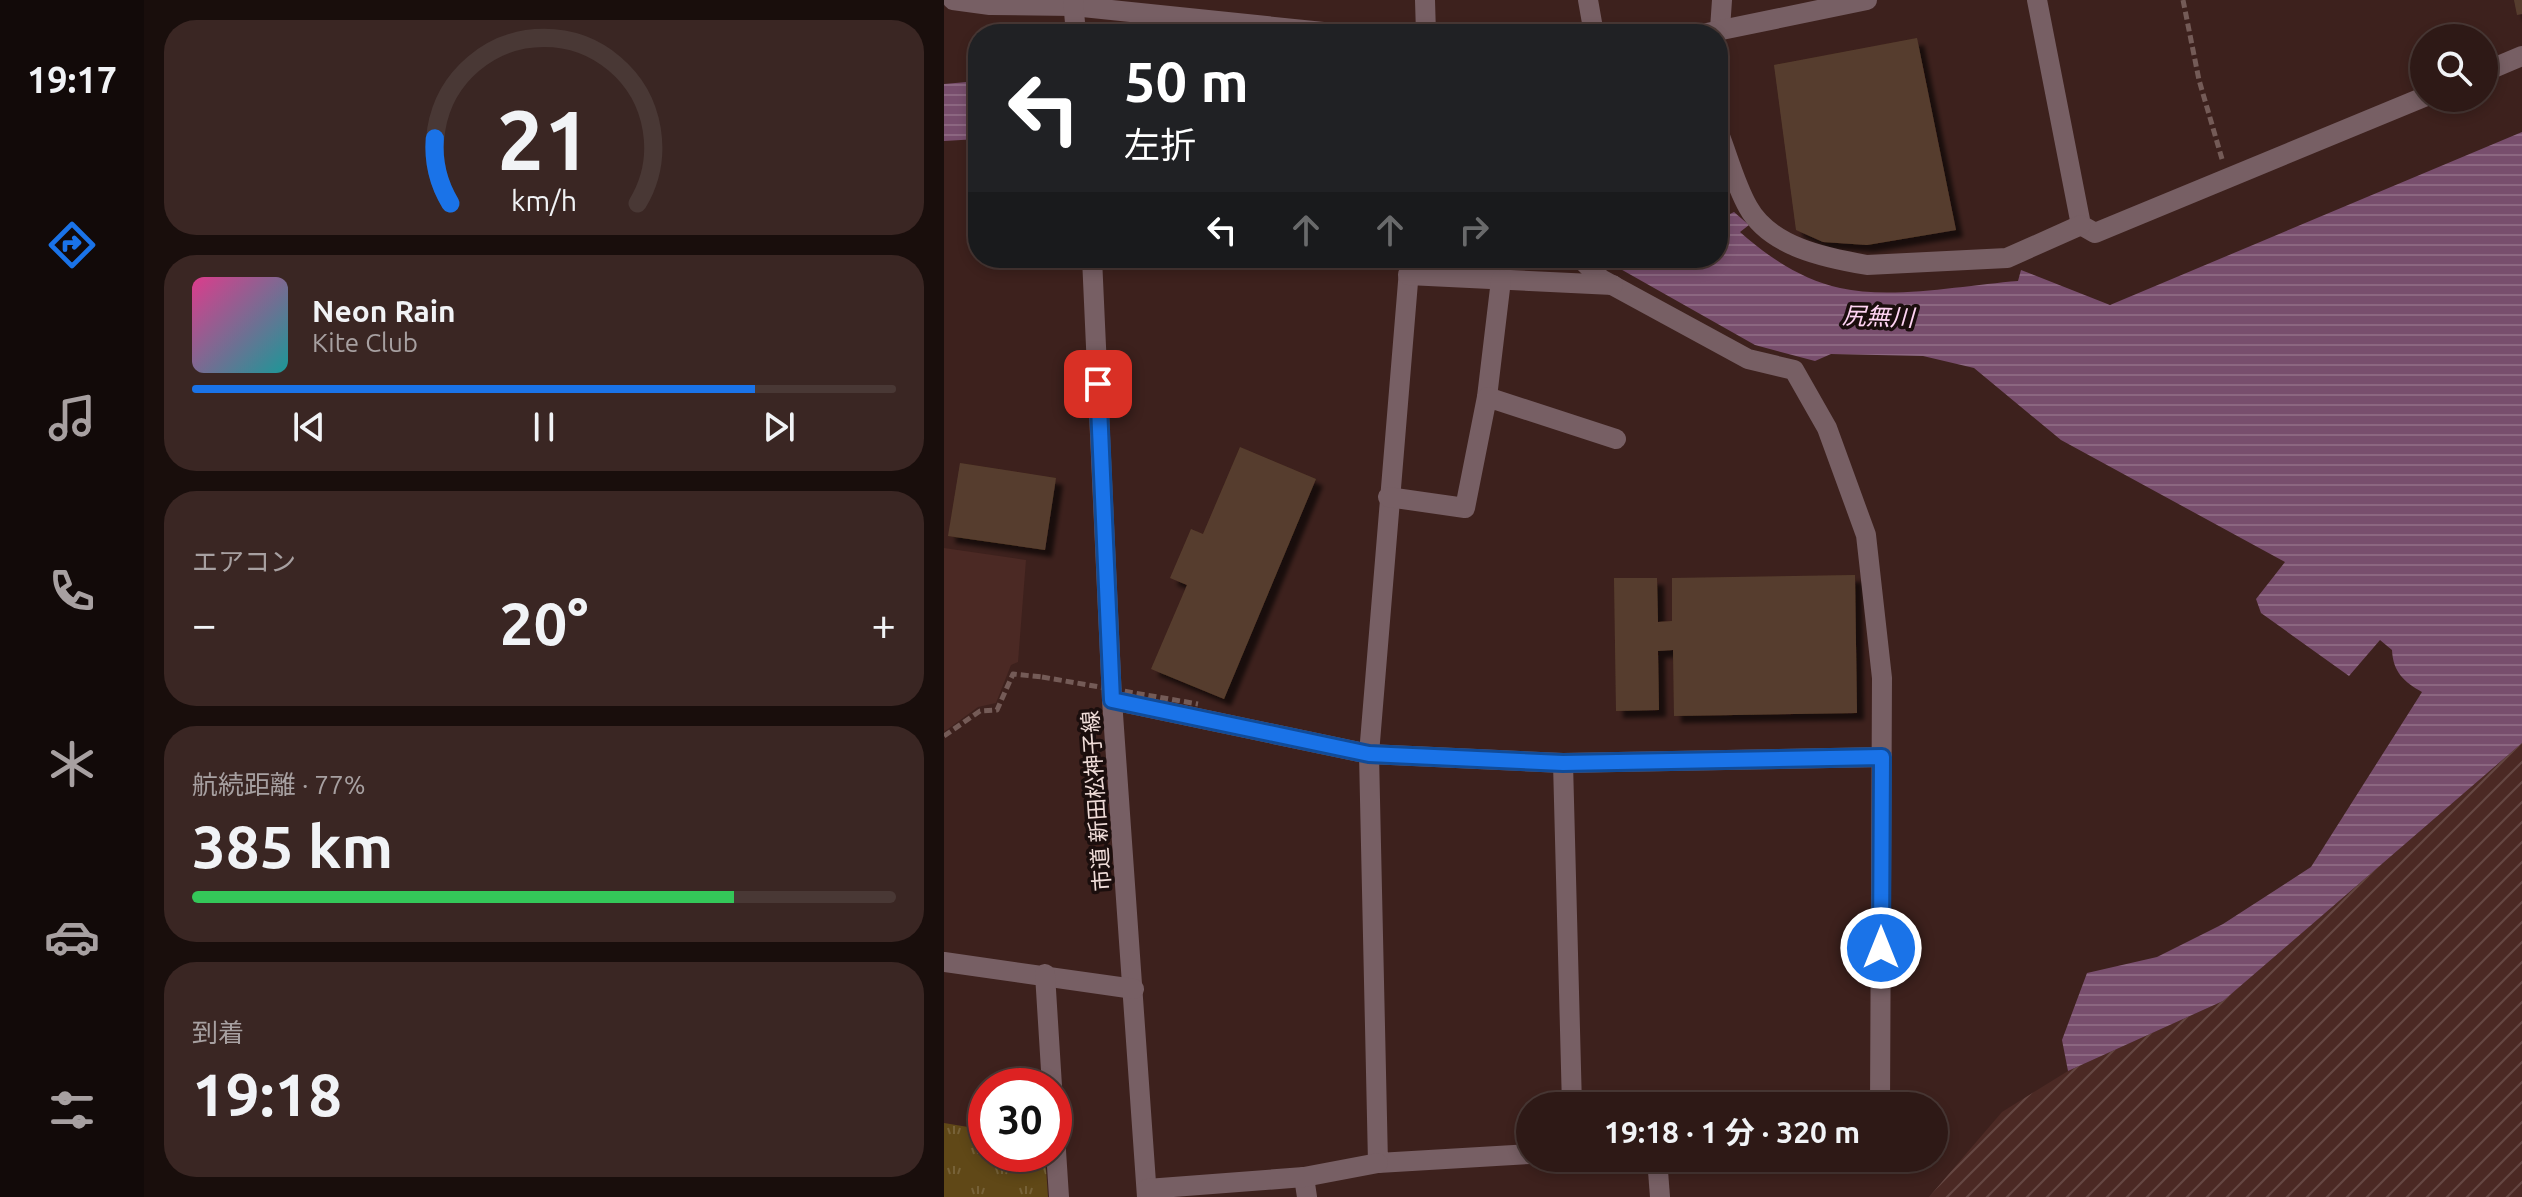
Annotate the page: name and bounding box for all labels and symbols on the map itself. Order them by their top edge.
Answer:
water label: 尻無川 [1842,302,1917,331]
pin [1064,350,1132,418]
street label: 市道 新田松神子線 [1077,710,1114,892]
position arrow [1839,906,1923,990]
speed limit sign: 30 [968,1068,1072,1172]

